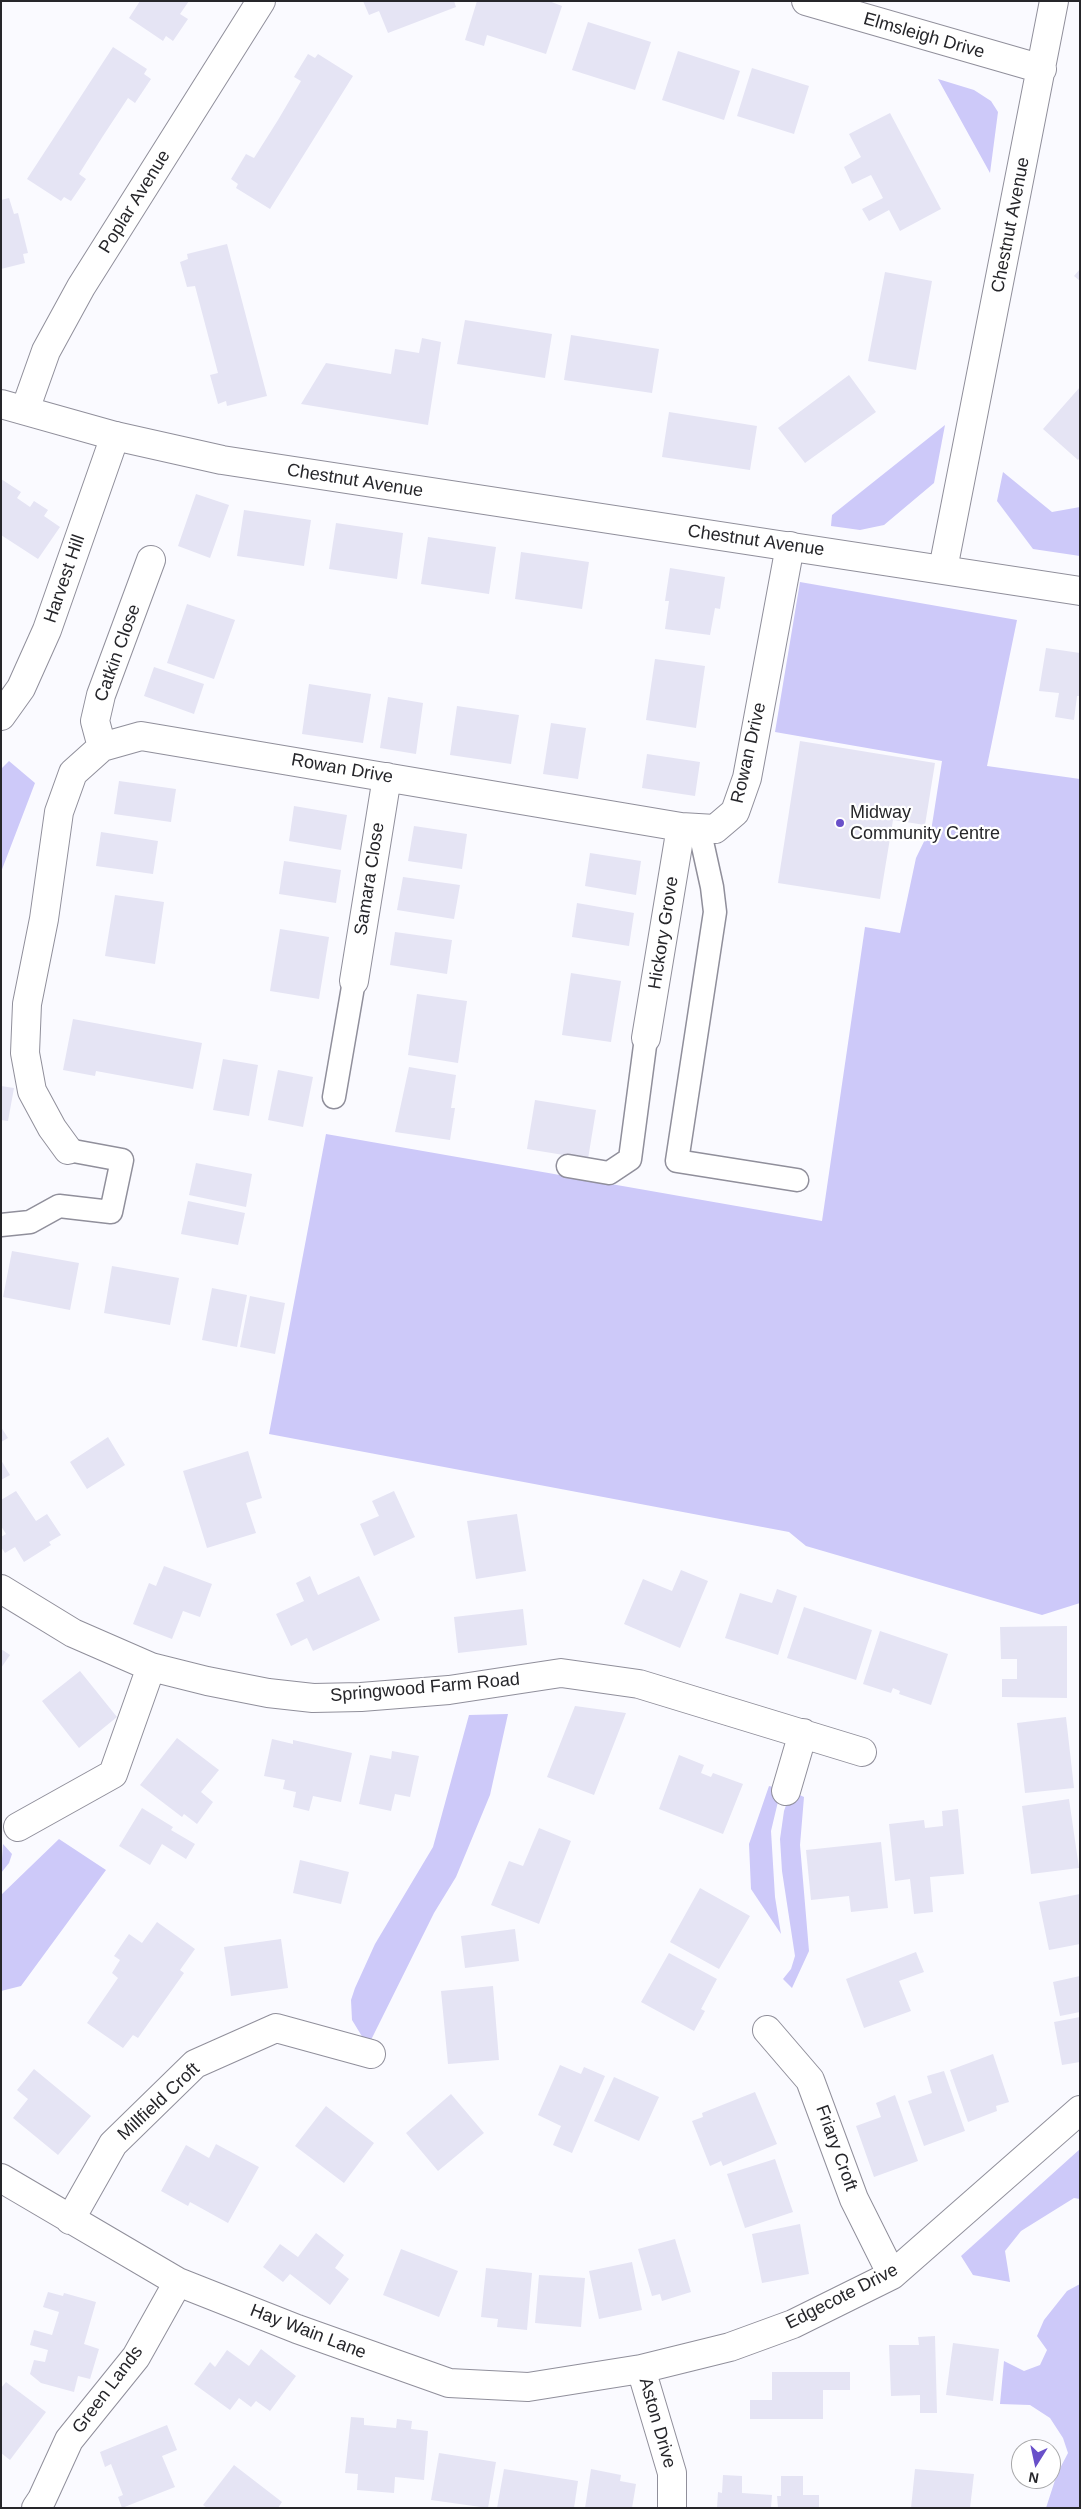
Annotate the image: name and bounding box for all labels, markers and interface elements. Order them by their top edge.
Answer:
street label: Elmsleigh Drive [861,8,987,64]
street label: Poplar Avenue [95,146,175,258]
street label: Chestnut Avenue [987,155,1035,295]
street label: Chestnut Avenue [285,460,425,502]
street label: Chestnut Avenue [686,521,826,561]
street label: Harvest Hill [40,532,90,626]
street label: Catkin Close [90,601,146,705]
street label: Rowan Drive [727,700,771,806]
street label: Rowan Drive [289,749,395,789]
place label: Midway Community Centre [850,802,1000,844]
marker: Midway Community Centre [834,817,846,829]
street label: Samara Close [350,821,390,937]
street label: Hickory Grove [644,875,684,991]
street label: Springwood Farm Road [329,1669,521,1707]
street label: Millfield Croft [114,2059,204,2145]
street label: Friary Croft [810,2102,862,2194]
street label: Edgecote Drive [782,2259,902,2335]
street label: Hay Wain Lane [247,2300,369,2364]
street label: Green Lands [68,2342,148,2438]
street label: Aston Drive [634,2375,680,2471]
north arrow [1011,2439,1061,2489]
text: N [1027,2469,1040,2487]

